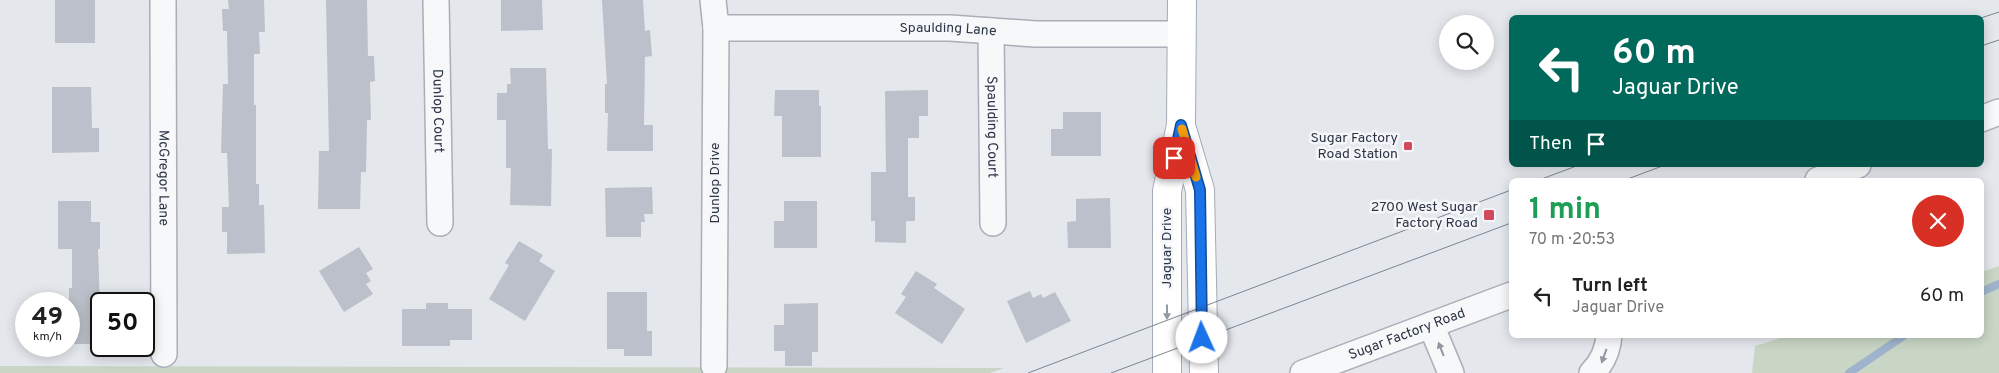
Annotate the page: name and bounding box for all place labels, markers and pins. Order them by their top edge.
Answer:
place label: Sugar Factory Road Station [1310,130,1398,163]
pin [1153,137,1195,179]
marker: Sugar Factory Road Station [1402,140,1414,152]
place label: 2700 West Sugar Factory Road [1371,199,1479,232]
marker: 2700 West Sugar Factory Road [1482,208,1496,222]

